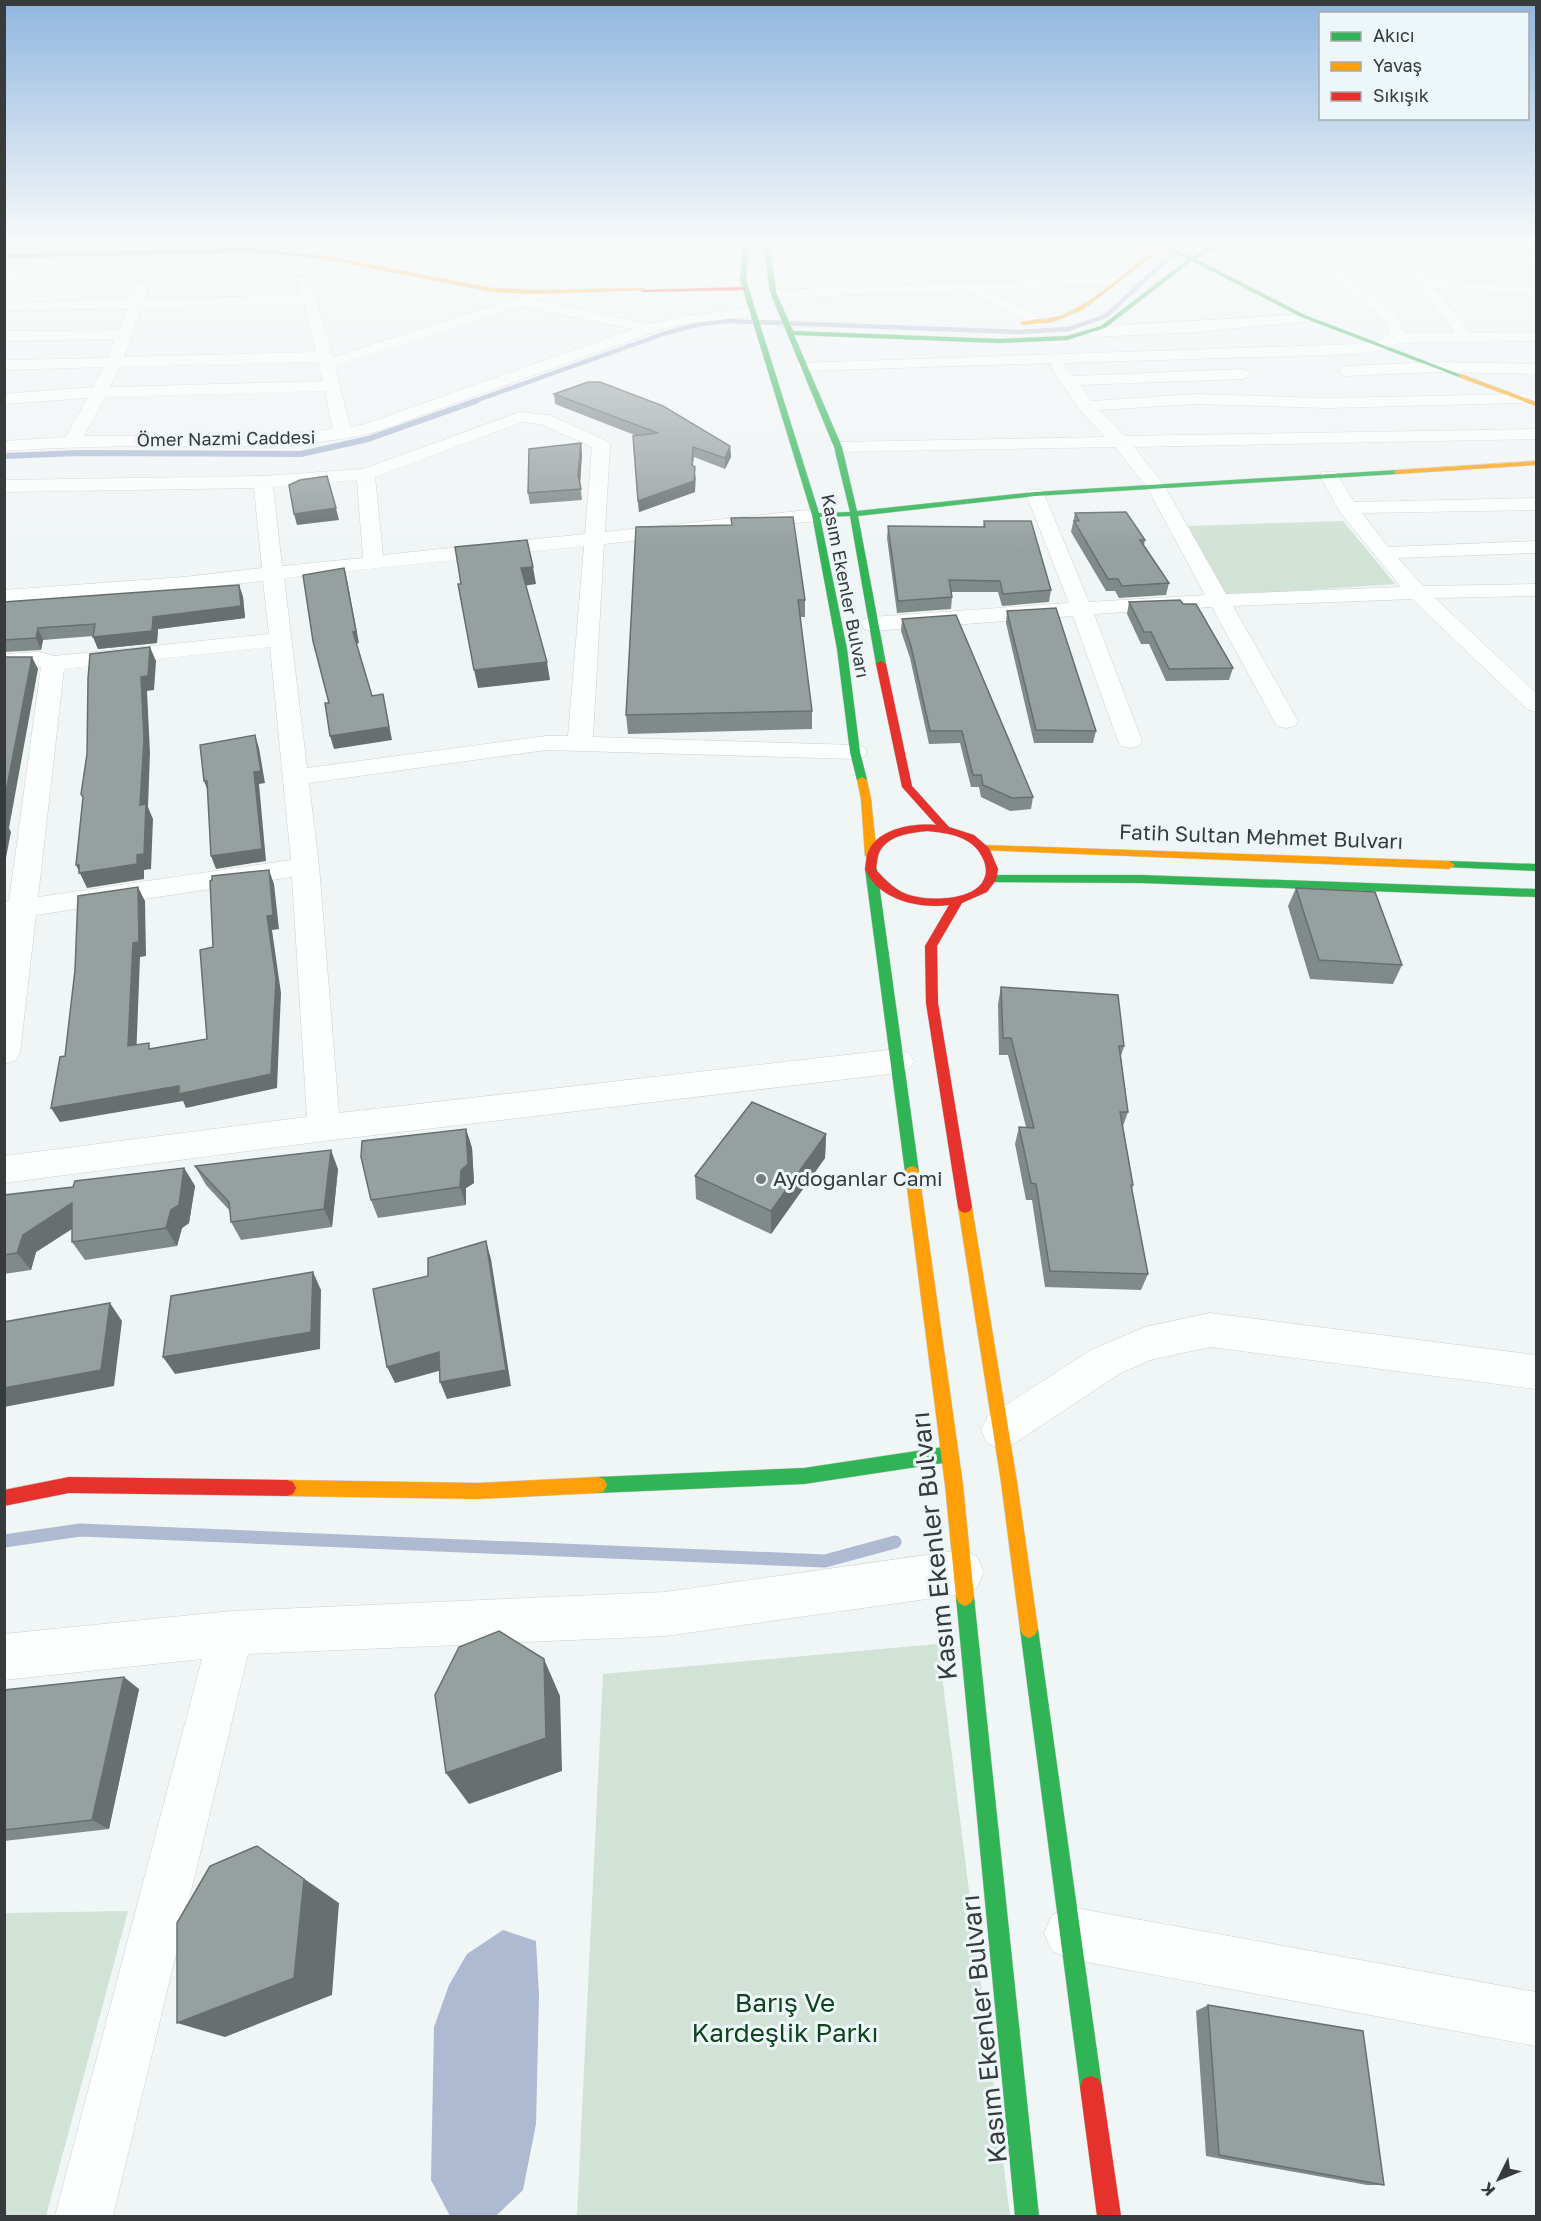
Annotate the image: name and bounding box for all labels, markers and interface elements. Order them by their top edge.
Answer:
legend [1319,12,1529,120]
text: Akıcı [1373,24,1415,46]
text: Yavaş [1373,54,1422,76]
text: Sıkışık [1373,84,1429,106]
street label: Ömer Nazmi Caddesi [136,425,316,451]
street label: Kasım Ekenler Bulvarı [817,492,875,680]
street label: Fatih Sultan Mehmet Bulvarı [1119,818,1404,854]
place label: Aydoğanlar Cami [773,1165,943,1191]
marker: Aydoğanlar Cami [754,1172,768,1186]
street label: Kasım Ekenler Bulvarı [904,1410,963,1682]
street label: Kasım Ekenler Bulvarı [954,1893,1013,2165]
park label: Barış Ve Kardeşlik Parkı [692,1987,878,2048]
north arrow [1469,2149,1529,2209]
text: K [1476,2178,1499,2200]

